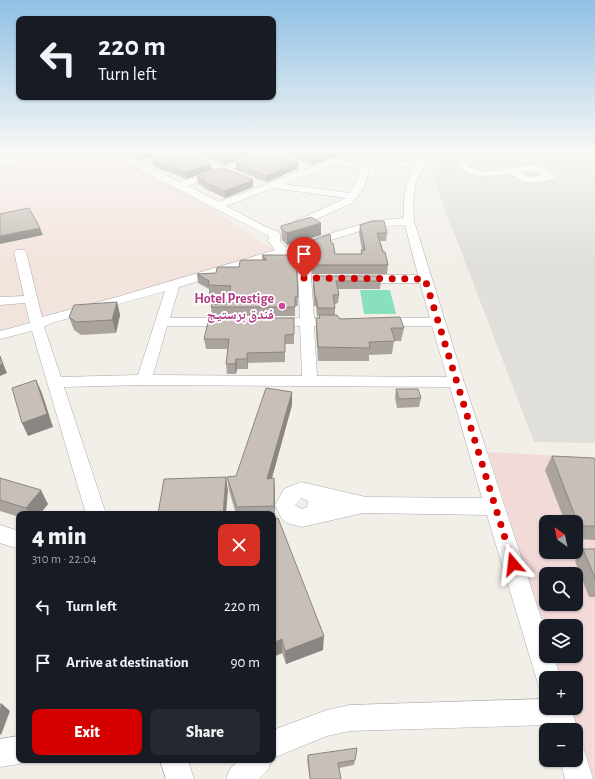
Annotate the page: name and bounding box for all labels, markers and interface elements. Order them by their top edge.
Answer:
icon: left [32,32,84,84]
text: 220 m [98,33,166,61]
text: Turn left [98,66,157,84]
pin [287,237,321,278]
icon: arrive [293,243,315,265]
place label: Hotel Prestige فندق برستيج [194,292,274,323]
marker: Hotel Prestige فندق برستيج [277,301,287,311]
north arrow [539,515,583,559]
map controls [539,515,583,767]
button: close [218,524,260,566]
text: 4 min [32,525,87,549]
position arrow [492,543,534,585]
text: 310 m · 22:04 [32,553,96,566]
button: search [539,567,583,611]
icon: left [32,596,54,618]
text: Turn left [66,599,117,614]
text: 220 m [224,599,260,614]
button: layers [539,619,583,663]
icon: arrive [32,652,54,674]
text: Arrive at destination [66,655,189,670]
text: 90 m [231,655,260,670]
button: + [539,671,583,715]
button: Exit [32,709,142,755]
button: Share [150,709,260,755]
button: − [539,723,583,767]

